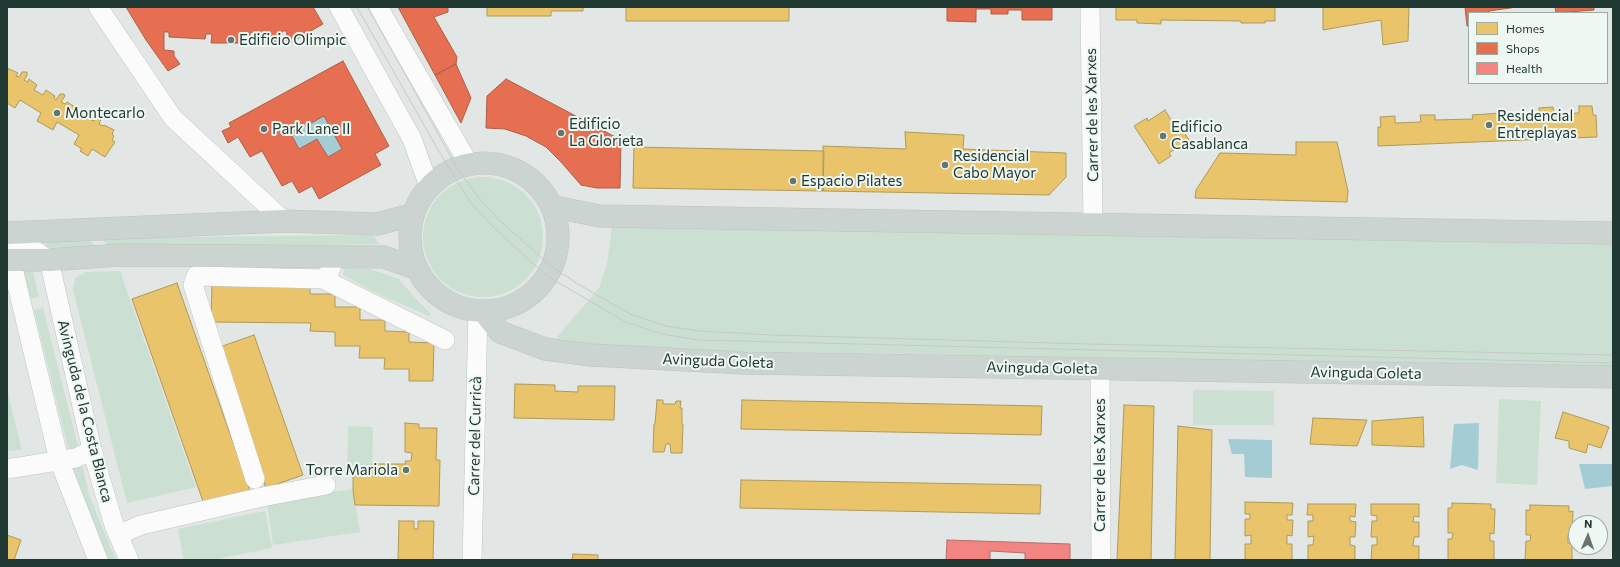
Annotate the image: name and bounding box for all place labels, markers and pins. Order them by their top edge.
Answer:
place label: Edificio Olimpic [239,31,346,49]
marker: Edificio Olimpic [226,35,236,45]
place label: Montecarlo [65,104,145,122]
place label: Residencial Entreplayas [1497,107,1577,142]
marker: Montecarlo [52,108,62,118]
place label: Edificio La Glorieta [569,115,644,150]
place label: Edificio Casablanca [1171,118,1248,153]
place label: Park Lane II [272,120,350,138]
marker: Residencial Entreplayas [1484,120,1494,130]
marker: Park Lane II [259,124,269,134]
marker: Edificio La Glorieta [556,128,566,138]
marker: Edificio Casablanca [1158,131,1168,141]
place label: Residencial Cabo Mayor [953,147,1036,182]
marker: Residencial Cabo Mayor [940,160,950,170]
place label: Espacio Pilates [801,172,902,190]
marker: Espacio Pilates [788,176,798,186]
place label: Torre Mariola [306,461,398,479]
marker: Torre Mariola [401,465,411,475]

